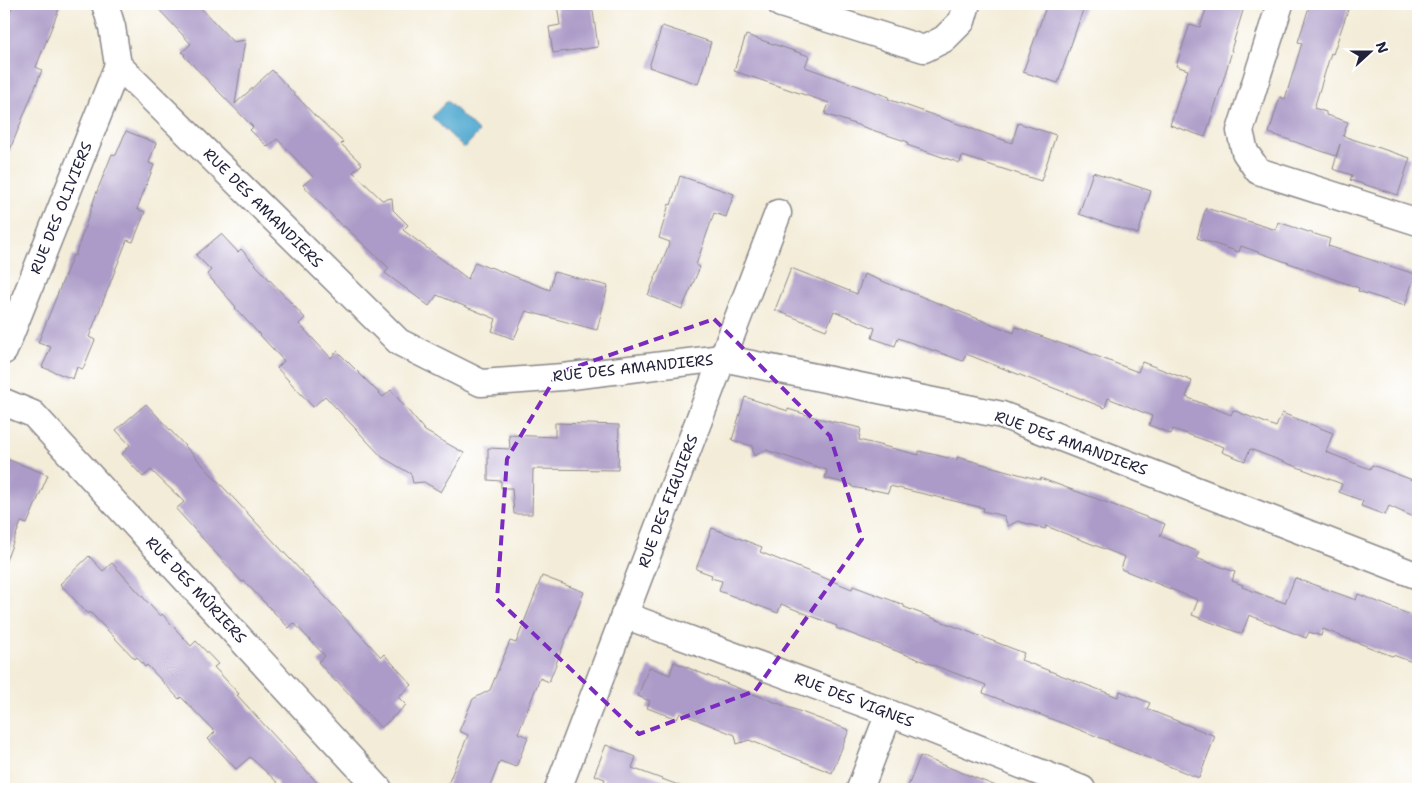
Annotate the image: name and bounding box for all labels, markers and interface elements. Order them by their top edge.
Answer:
north arrow [1344,28,1394,78]
text: N [1372,39,1393,56]
street label: RUE DES OLIVIERS [25,139,97,277]
street label: RUE DES AMANDIERS [199,144,327,272]
street label: RUE DES AMANDIERS [552,350,714,386]
street label: RUE DES AMANDIERS [992,406,1150,480]
street label: RUE DES FIGUIERS [633,432,703,570]
street label: RUE DES MÛRIERS [141,532,251,648]
street label: RUE DES VIGNES [792,668,916,732]

